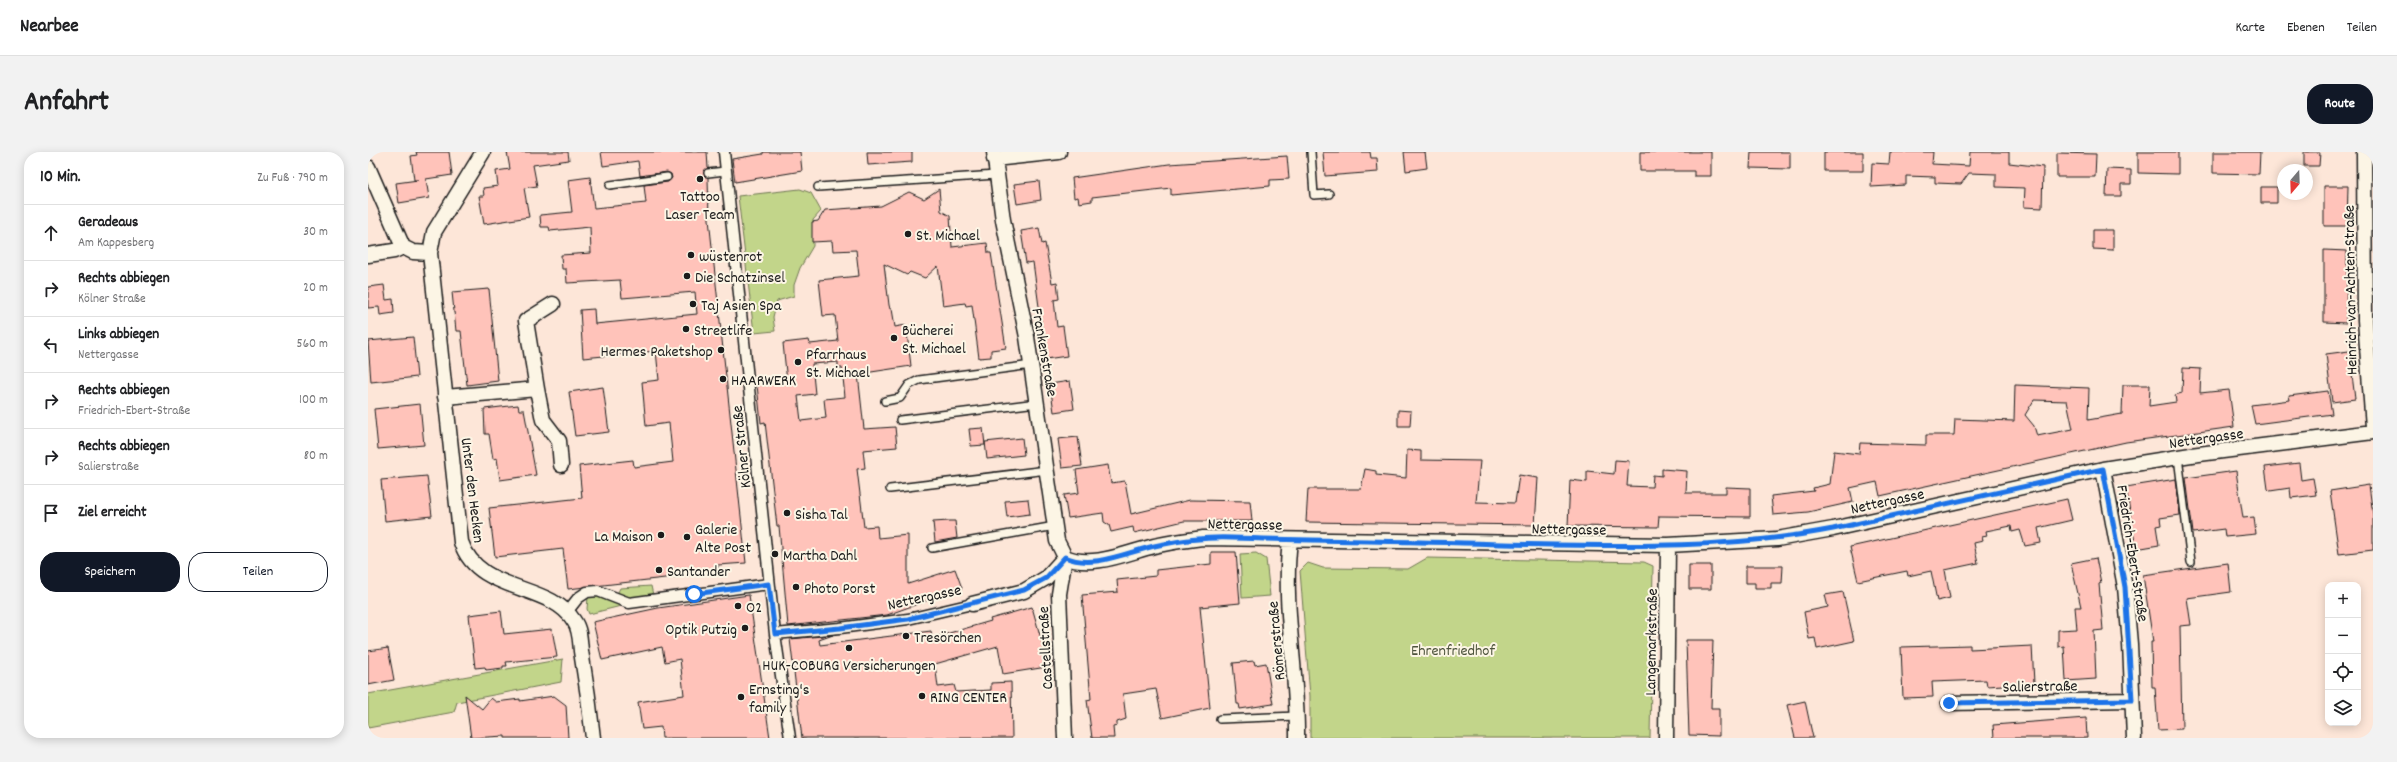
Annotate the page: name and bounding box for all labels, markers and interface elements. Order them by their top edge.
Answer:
text: Nearbee [20,14,79,41]
text: Karte [2235,18,2265,38]
text: Ebenen [2287,18,2325,38]
text: Teilen [2347,18,2377,38]
text: Anfahrt [24,84,109,124]
button: Route [2307,84,2373,124]
north arrow [2277,164,2313,200]
text: 10 Min. [40,166,81,190]
text: Zu Fuß · 790 m [257,169,328,188]
marker: Tattoo Laser Team [695,174,705,184]
place label: Tattoo Laser Team [665,186,735,227]
street label: Heinrich-van-Achten-Straße [2339,205,2364,375]
text: Geradeaus [78,212,138,234]
icon: ahead [40,222,62,244]
text: 30 m [303,223,328,242]
place label: St. Michael [916,225,980,248]
marker: St. Michael [903,229,913,239]
text: Am Kappesberg [78,234,154,253]
place label: wüstenrot [699,246,762,269]
marker: wüstenrot [686,250,696,260]
place label: Die Schatzinsel [695,267,785,290]
text: Rechts abbiegen [78,268,170,290]
marker: Die Schatzinsel [682,271,692,281]
icon: right [40,278,62,300]
text: 20 m [303,279,328,298]
text: Kölner Straße [78,290,146,309]
place label: Taj Asien Spa [701,295,782,318]
marker: Taj Asien Spa [688,299,698,309]
street label: Frankenstraße [1024,306,1063,399]
place label: Streetlife [694,320,752,343]
place label: Bücherei St. Michael [902,320,966,361]
text: Links abbiegen [78,324,159,346]
marker: Streetlife [681,324,691,334]
marker: Bücherei St. Michael [889,333,899,343]
icon: left [40,334,62,356]
text: 560 m [297,335,328,354]
place label: Hermes Paketshop [601,341,713,364]
place label: Pfarrhaus St. Michael [806,344,870,385]
marker: Hermes Paketshop [716,345,726,355]
text: Nettergasse [78,346,139,365]
marker: Pfarrhaus St. Michael [793,357,803,367]
place label: HAARWERK [731,370,796,393]
marker: HAARWERK [718,374,728,384]
text: Rechts abbiegen [78,380,170,402]
icon: right [40,390,62,412]
text: 100 m [299,391,328,410]
text: Friedrich-Ebert-Straße [78,402,190,421]
street label: Kölner Straße [727,404,758,489]
street label: Nettergasse [2168,423,2245,456]
text: Rechts abbiegen [78,436,170,458]
street label: Unter den Hecken [454,436,489,544]
icon: right [40,446,62,468]
text: 80 m [304,447,328,466]
text: Salierstraße [78,458,139,477]
street label: Nettergasse [1849,483,1926,521]
street label: Friedrich-Ebert-Straße [2109,483,2154,623]
icon: arrive [40,502,62,524]
text: Ziel erreicht [78,502,146,524]
place label: Sisha Tal [795,504,848,527]
marker: Sisha Tal [782,508,792,518]
street label: Nettergasse [1207,513,1283,538]
street label: Nettergasse [1531,518,1607,543]
place label: Galerie Alte Post [695,519,751,560]
place label: La Maison [594,526,653,549]
marker: La Maison [656,530,666,540]
marker: Galerie Alte Post [682,532,692,542]
place label: Martha Dahl [783,545,857,568]
marker: Martha Dahl [770,549,780,559]
button: Speichern [40,552,180,592]
button: Teilen [188,552,328,592]
place label: Santander [667,561,730,584]
marker: Santander [654,565,664,575]
place label: Photo Porst [804,578,875,601]
street label: Nettergasse [886,579,963,617]
marker: Photo Porst [791,582,801,592]
map controls [2325,582,2361,726]
button: + [2325,582,2361,618]
route start [685,585,703,603]
street label: Langemarkstraße [1640,588,1665,696]
place label: O2 [746,597,762,620]
street label: Römerstraße [1263,600,1292,681]
marker: O2 [733,601,743,611]
street label: Castellstraße [1033,606,1060,690]
button: − [2325,618,2361,654]
place label: Optik Putzig [665,619,737,642]
marker: Optik Putzig [740,623,750,633]
place label: Tresörchen [914,627,981,650]
marker: Tresörchen [901,631,911,641]
park label: Ehrenfriedhof [1411,640,1495,663]
marker: HUK-COBURG Versicherungen [844,643,854,653]
button: locate [2325,654,2361,690]
place label: HUK-COBURG Versicherungen [762,655,936,678]
street label: Salierstraße [2002,675,2078,700]
place label: Ernsting's family [749,679,810,720]
place label: RING CENTER [930,687,1007,710]
button: layers [2325,690,2361,726]
marker: RING CENTER [917,691,927,701]
marker: Ernsting's family [736,692,746,702]
route end [1940,694,1958,712]

